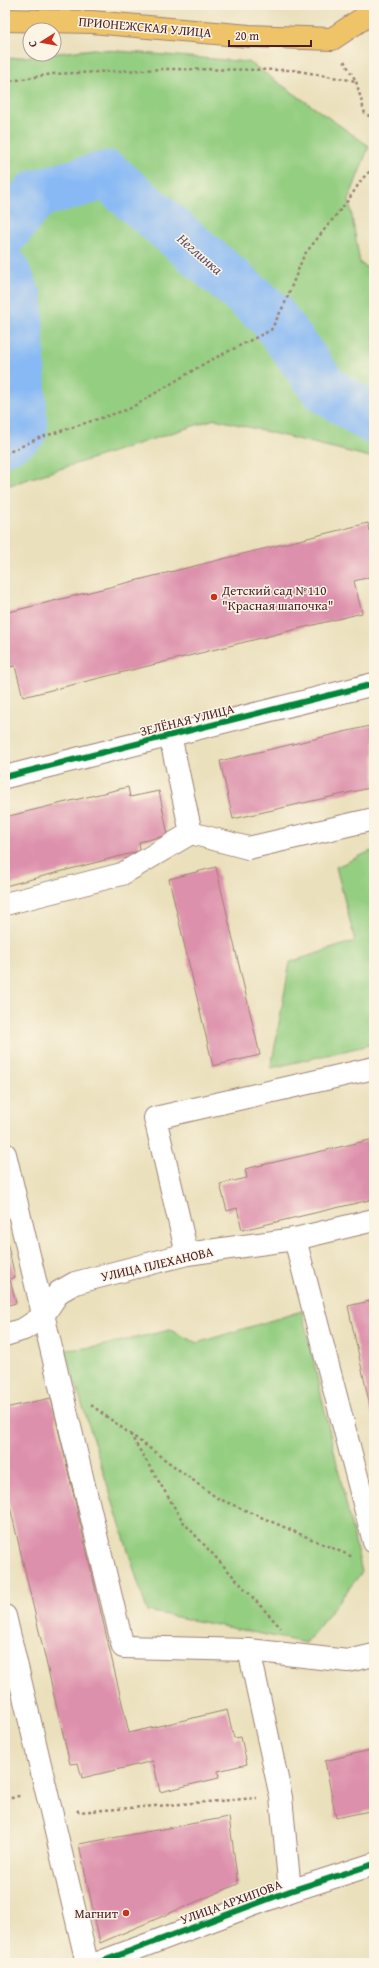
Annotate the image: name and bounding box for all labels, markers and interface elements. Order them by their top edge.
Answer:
street label: ПРИОНЕЖСКАЯ УЛИЦА [78,12,212,42]
north arrow [22,22,62,62]
scale bar [229,22,311,48]
text: 20 m [235,27,259,44]
text: С [24,39,41,48]
water label: Неглинка [173,229,227,280]
place label: Детский сад №110 "Красная шапочка" [221,581,334,615]
marker: Детский сад №110 "Красная шапочка" [209,592,219,602]
street label: ЗЕЛЁНАЯ УЛИЦА [138,699,236,741]
street label: УЛИЦА ПЛЕХАНОВА [99,1242,215,1286]
street label: УЛИЦА АРХИПОВА [177,1875,285,1929]
place label: Магнит [75,1904,119,1923]
marker: Магнит [121,1908,131,1918]

